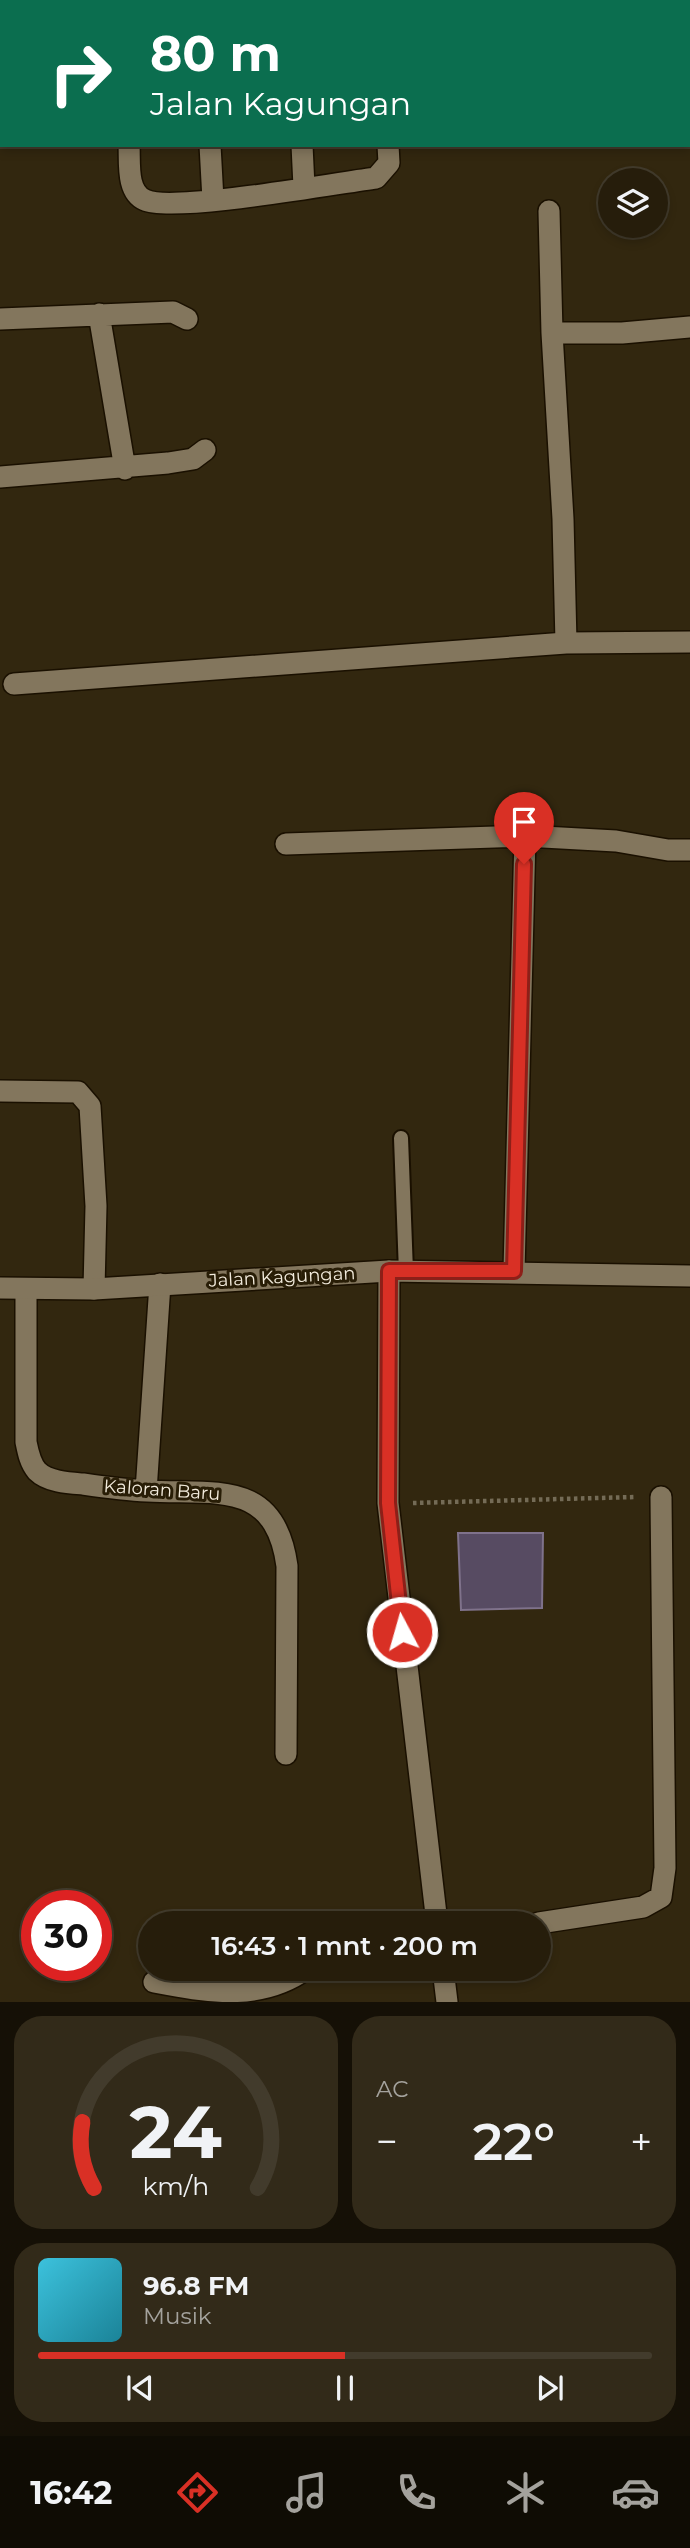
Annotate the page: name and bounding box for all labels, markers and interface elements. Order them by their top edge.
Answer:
text: 80 m [150,24,281,83]
icon: right [35,28,126,119]
text: Jalan Kagungan [150,84,411,123]
map controls [598,168,668,238]
button: layers [598,168,668,238]
pin [494,792,554,864]
icon: arrive [505,803,543,841]
street label: Jalan Kagungan [207,1262,356,1292]
street label: Kaloran Baru [103,1475,221,1505]
position arrow [365,1595,439,1669]
speed limit sign: 30 [21,1890,112,1981]
text: 16:43 · 1 mnt · 200 m [211,1930,478,1962]
text: AC [376,2075,409,2103]
text: 24 [130,2089,222,2177]
text: 22° [473,2110,555,2173]
text: − [376,2118,398,2165]
text: + [630,2118,652,2165]
text: km/h [143,2171,209,2201]
text: 96.8 FM [143,2270,249,2302]
text: Musik [143,2302,212,2330]
icon: previous [121,2369,159,2407]
icon: pause [326,2369,364,2407]
icon: next [531,2369,569,2407]
icon: directions [173,2468,222,2517]
icon: music [282,2468,331,2517]
icon: phone [392,2468,441,2517]
icon: climate [501,2468,550,2517]
icon: car [611,2468,660,2517]
text: 16:42 [30,2473,112,2512]

